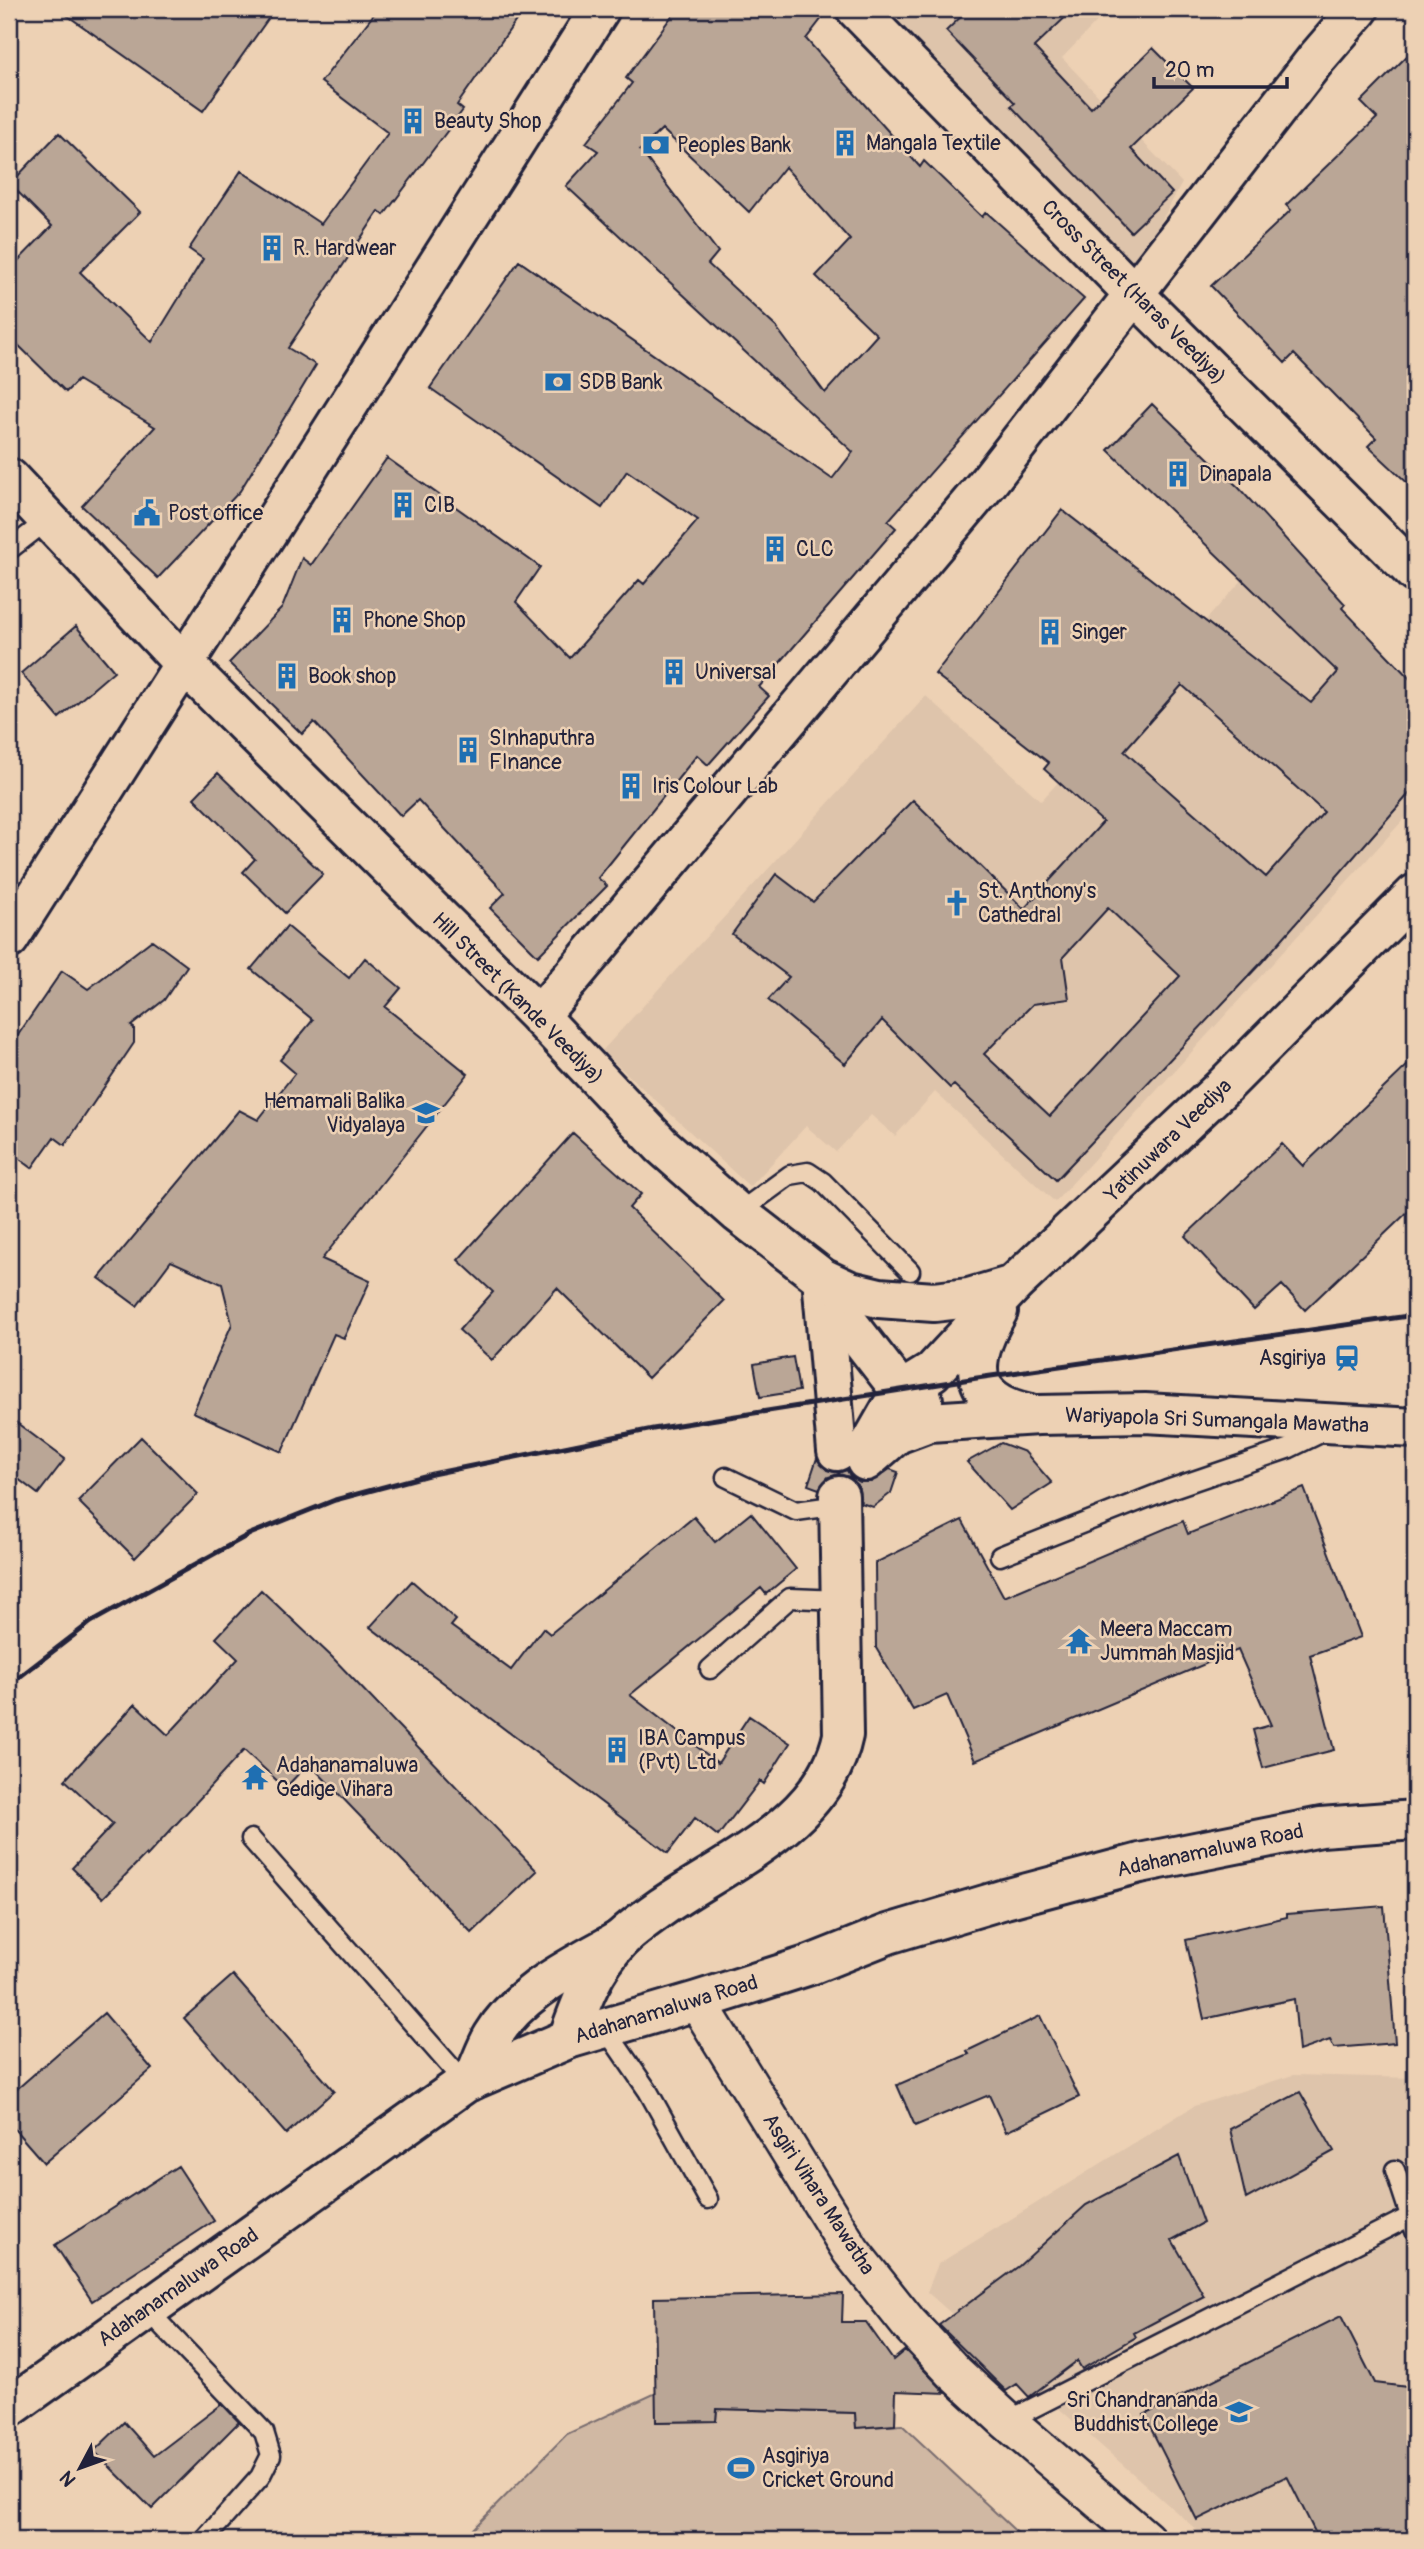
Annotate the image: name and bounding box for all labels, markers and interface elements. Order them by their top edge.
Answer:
scale bar [1154,46,1288,90]
text: 20 m [1165,57,1214,84]
building icon: Beauty Shop [398,106,428,136]
place label: Beauty Shop [434,108,542,135]
building icon: Mangala Textile [830,128,860,158]
bank icon: Peoples Bank [641,130,671,160]
place label: Mangala Textile [866,130,1001,157]
place label: Peoples Bank [677,132,792,159]
street label: Cross Street (Haras Veediya) [1036,194,1232,390]
building icon: R. Hardwear [257,233,287,263]
place label: R. Hardwear [293,235,397,262]
bank icon: SDB Bank [543,367,573,397]
place label: SDB Bank [579,369,663,396]
building icon: Dinapala [1163,459,1193,489]
place label: Dinapala [1199,461,1272,488]
building icon: CIB [388,490,418,520]
place label: CIB [424,492,455,519]
public building icon: Post office [132,498,162,528]
place label: Post office [168,500,264,527]
building icon: CLC [760,534,790,564]
place label: CLC [796,536,834,563]
building icon: Phone Shop [327,605,357,635]
place label: Phone Shop [363,607,466,634]
building icon: Singer [1035,617,1065,647]
place label: Singer [1071,619,1128,646]
building icon: Universal [659,657,689,687]
place label: Universal [695,659,777,686]
building icon: Book shop [272,661,302,691]
place label: Book shop [308,663,396,690]
place label: SInhaputhra FInance [489,725,595,776]
building icon: SInhaputhra FInance [453,735,483,765]
building icon: Iris Colour Lab [616,771,646,801]
place label: Iris Colour Lab [652,773,778,800]
place label: St. Anthony's Cathedral [978,878,1097,929]
church icon: St. Anthony's Cathedral [942,888,972,918]
street label: Hill Street (Kande Veediya) [426,907,609,1090]
street label: Yatinuwara Veediya [1098,1073,1238,1209]
place label: Hemamali Balika Vidyalaya [263,1088,405,1139]
school or university icon: Hemamali Balika Vidyalaya [411,1098,441,1128]
station icon: Asgiriya [1332,1343,1362,1373]
place label: Asgiriya [1259,1345,1326,1372]
street label: Wariyapola Sri Sumangala Mawatha [1065,1402,1369,1439]
place label: Meera Maccam Jummah Masjid [1100,1616,1235,1667]
temple icon: Meera Maccam Jummah Masjid [1064,1626,1094,1656]
place label: IBA Campus (Pvt) Ltd [638,1725,746,1776]
building icon: IBA Campus (Pvt) Ltd [602,1735,632,1765]
place label: Adahanamaluwa Gedige Vihara [276,1752,418,1803]
temple icon: Adahanamaluwa Gedige Vihara [240,1762,270,1792]
street label: Adahanamaluwa Road [1114,1818,1306,1883]
street label: Adahanamaluwa Road [571,1969,761,2050]
street label: Asgiri Vihara Mawatha [756,2108,881,2280]
street label: Adahanamaluwa Road [93,2222,264,2353]
place label: Sri Chandrananda Buddhist College [1066,2387,1219,2438]
school or university icon: Sri Chandrananda Buddhist College [1224,2397,1254,2427]
north arrow [46,2434,116,2504]
place label: Asgiriya Cricket Ground [762,2443,894,2494]
sports icon: Asgiriya Cricket Ground [726,2453,756,2483]
text: N [55,2466,81,2491]

